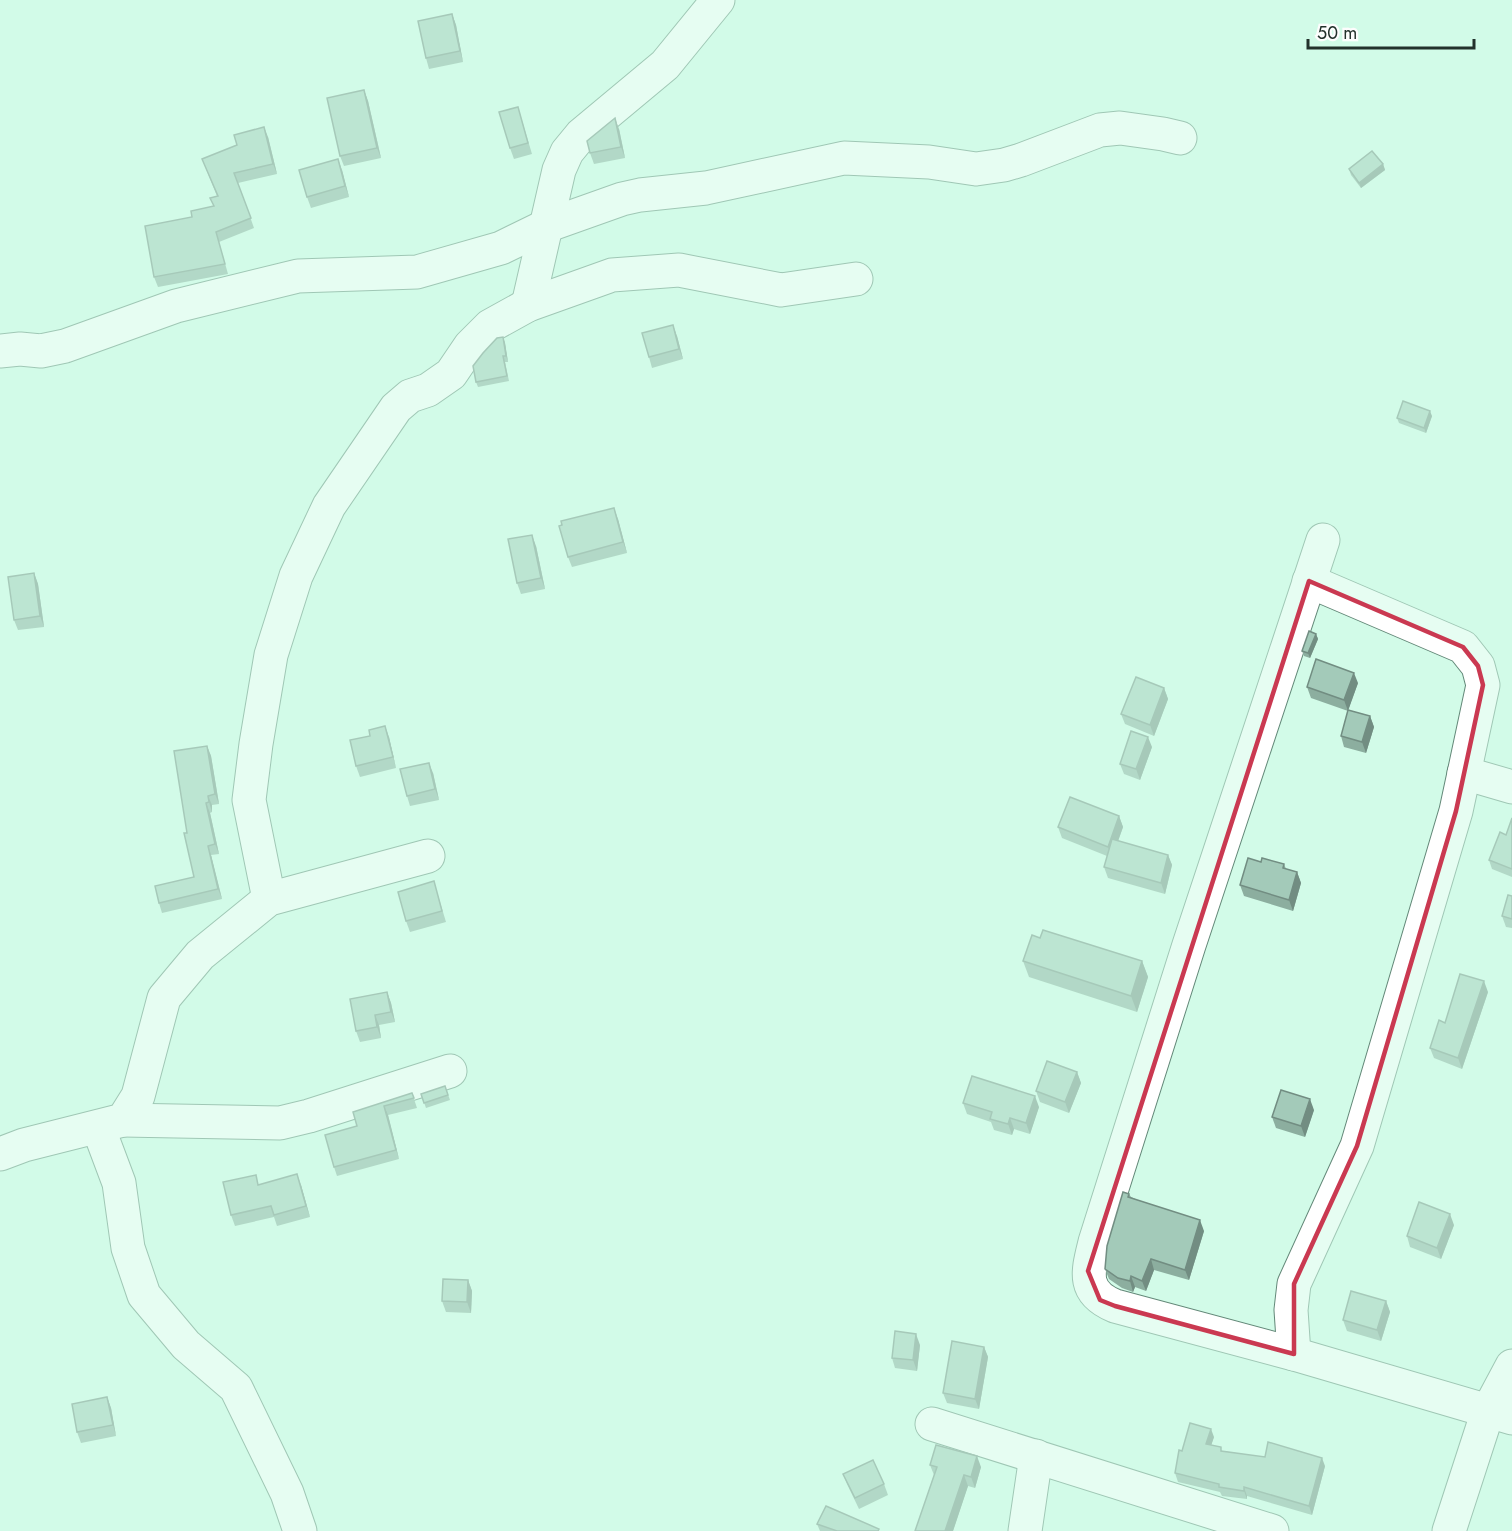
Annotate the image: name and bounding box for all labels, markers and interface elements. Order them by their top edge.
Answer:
scale bar [1308,12,1474,50]
text: 50 m [1317,20,1357,46]

